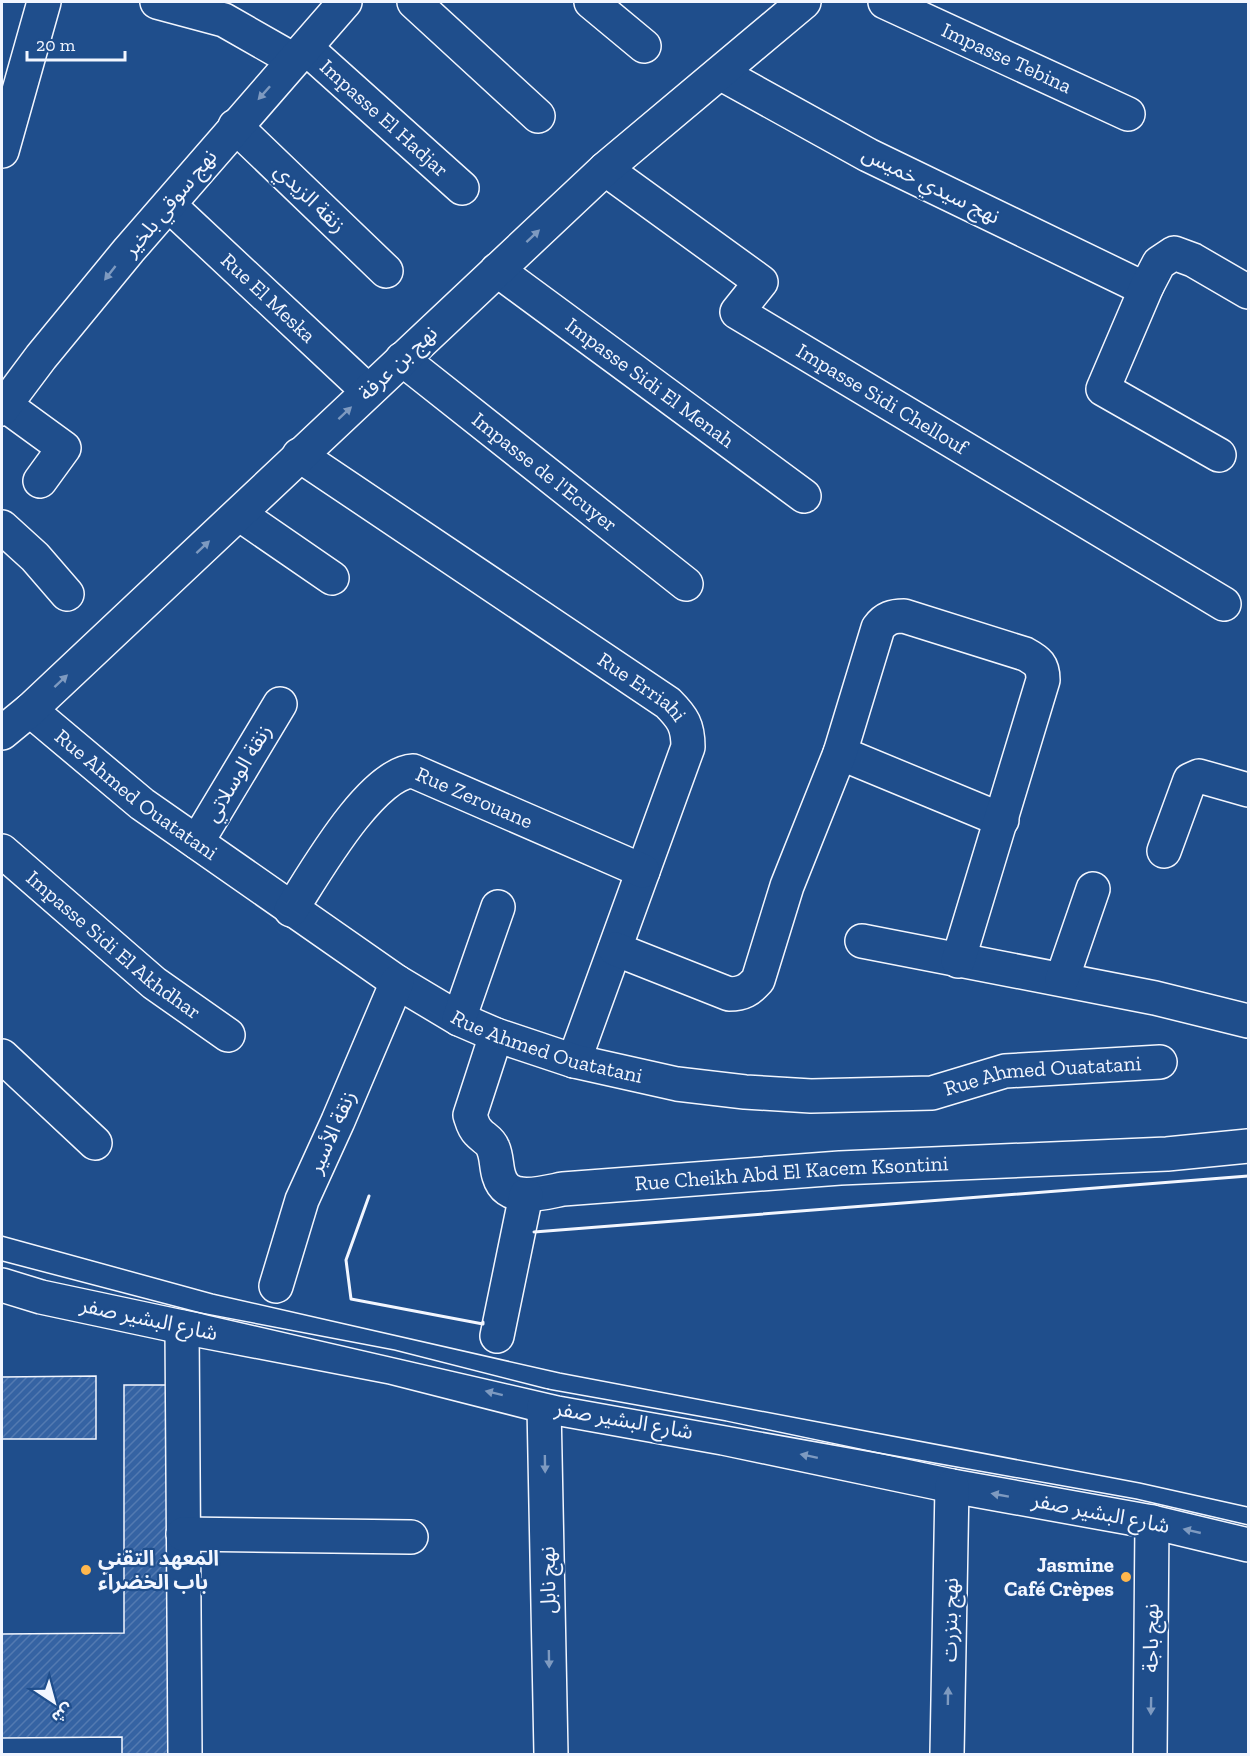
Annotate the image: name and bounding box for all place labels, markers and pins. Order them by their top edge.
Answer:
place label: المعهد التقني باب الخضراء [98,1545,219,1594]
place label: Jasmine Café Crèpes [1004,1552,1114,1601]
marker: المعهد التقني باب الخضراء [79,1563,93,1577]
marker: Jasmine Café Crèpes [1119,1570,1133,1584]

